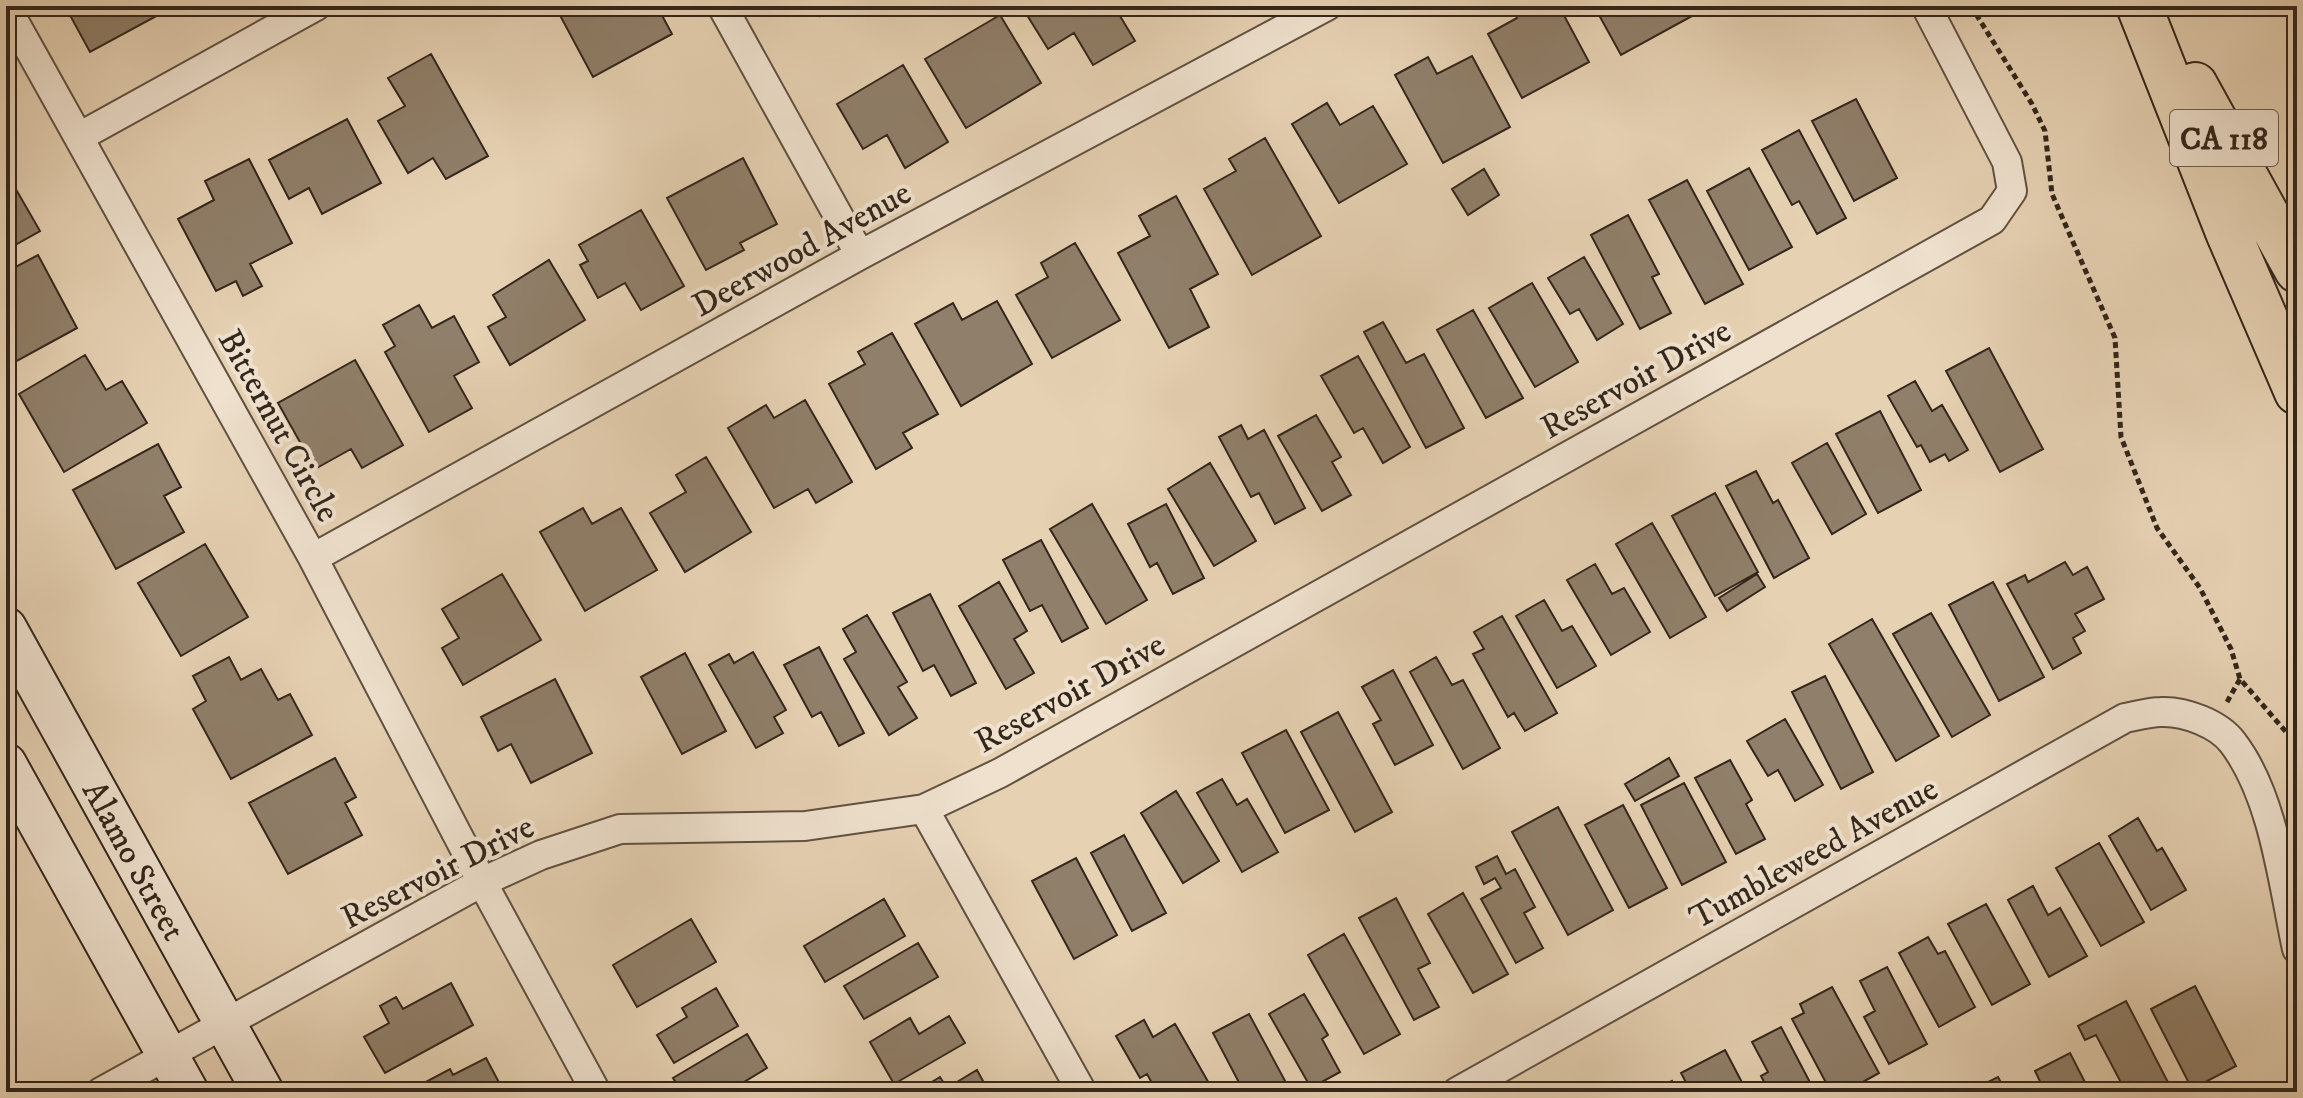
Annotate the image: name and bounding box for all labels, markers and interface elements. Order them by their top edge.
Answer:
road number: CA 118 [2170,110,2278,166]
street label: Deerwood Avenue [685,172,919,327]
street label: Reservoir Drive [1534,310,1738,449]
street label: Bitternut Circle [208,323,348,529]
street label: Reservoir Drive [968,624,1172,763]
street label: Tumbleweed Avenue [1683,768,1945,939]
street label: Alamo Street [72,774,194,948]
street label: Reservoir Drive [334,806,541,939]

